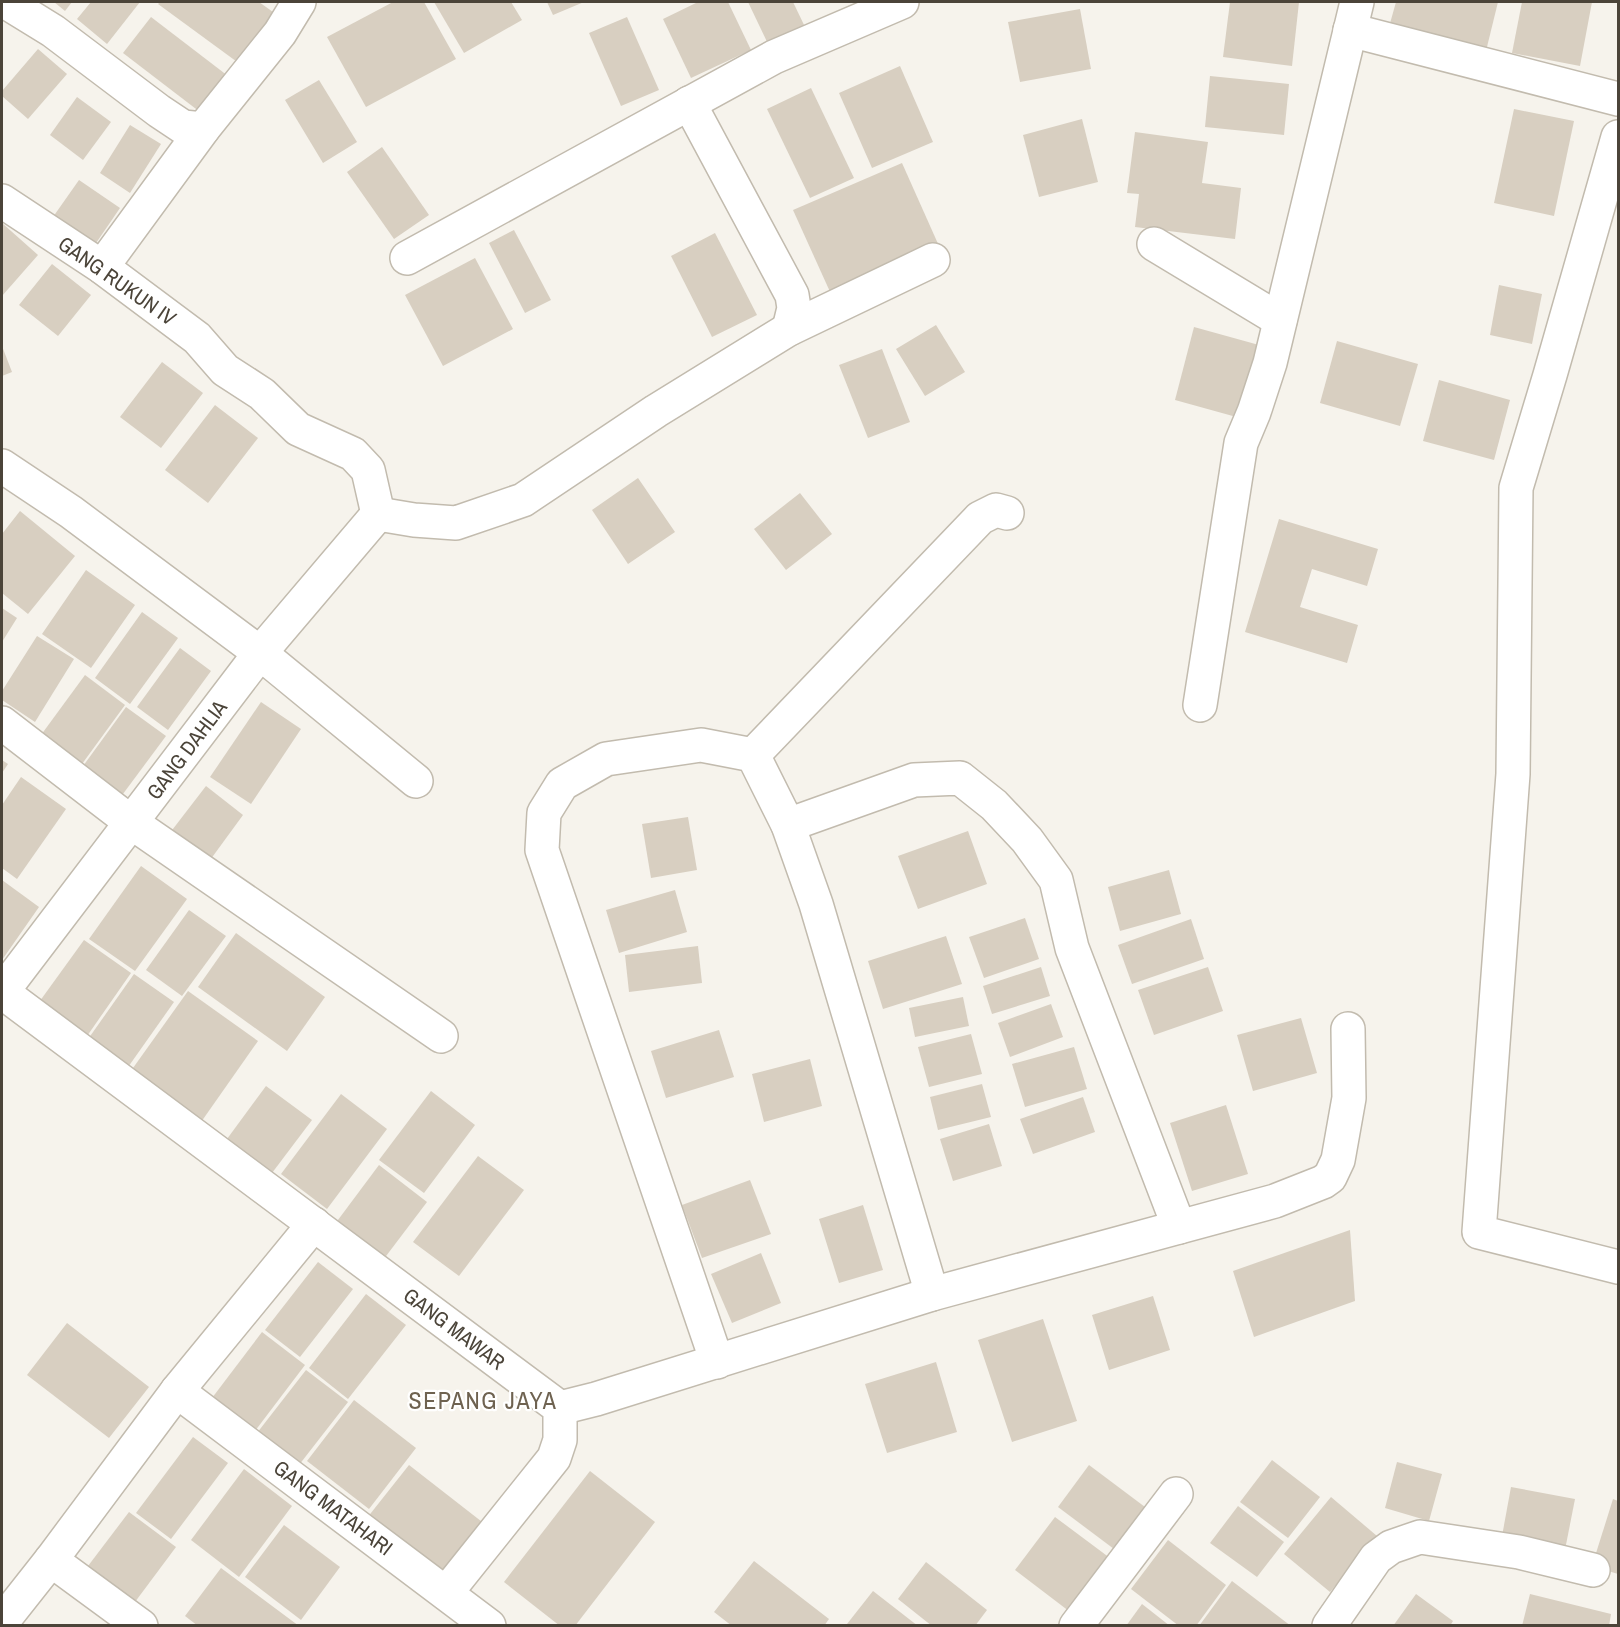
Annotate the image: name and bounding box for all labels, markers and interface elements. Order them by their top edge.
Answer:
street label: GANG RUKUN IV [53,229,182,332]
street label: GANG DAHLIA [140,694,234,805]
street label: GANG MAWAR [398,1281,511,1376]
district label: SEPANG JAYA [409,1384,557,1416]
street label: GANG MATAHARI [268,1453,399,1562]

